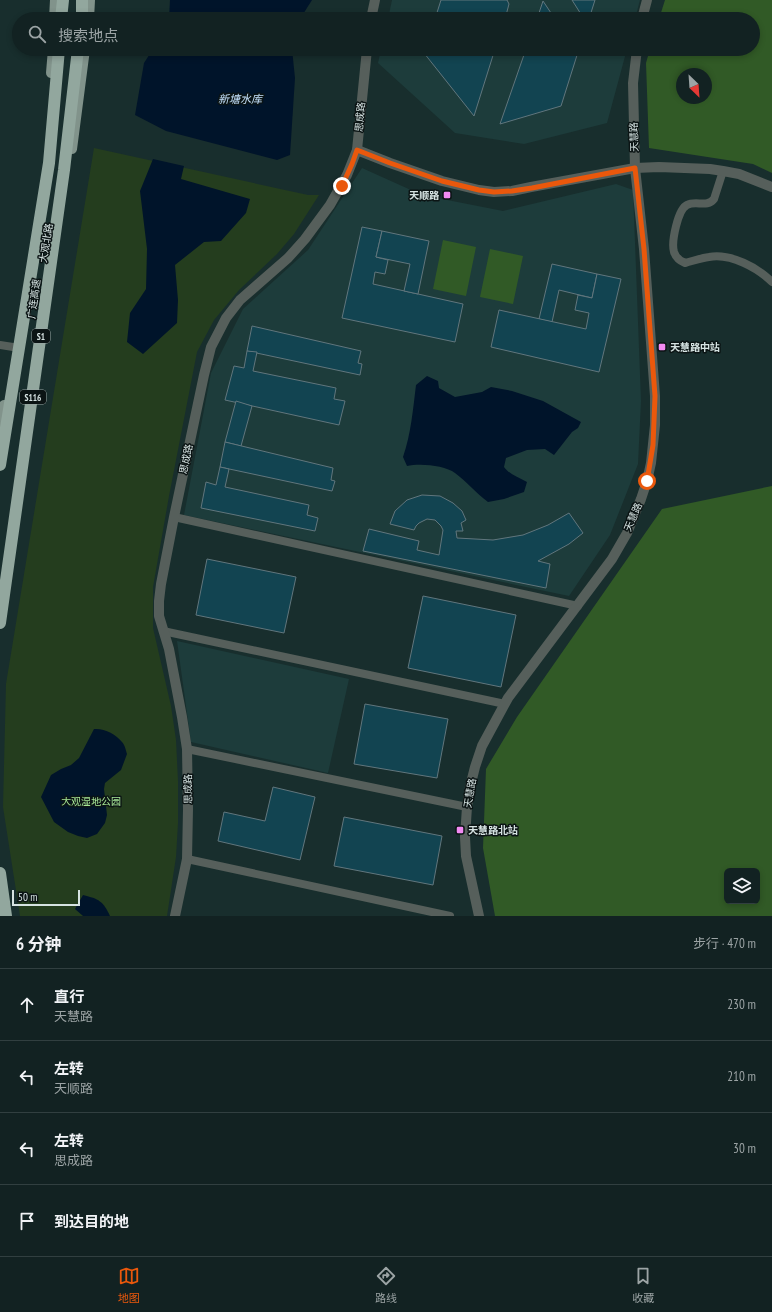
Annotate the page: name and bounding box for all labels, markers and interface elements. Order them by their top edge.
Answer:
search box [12,12,760,56]
icon: search [26,23,48,45]
text: 搜索地点 [58,26,118,45]
north arrow [676,68,712,104]
water label: 新塘水库 [218,92,264,106]
street label: 思成路 [352,101,368,133]
street label: 天慧路 [627,122,641,152]
route end [333,177,351,195]
place label: 天顺路 [409,189,440,202]
marker: 天顺路 [442,190,452,200]
street label: 大观北路 [36,222,56,264]
street label: 广连高速 [25,278,43,320]
road number: S1 [32,329,50,343]
place label: 天慧路中站 [670,341,720,354]
marker: 天慧路中站 [657,342,667,352]
road number: S116 [20,390,46,404]
street label: 思成路 [177,443,195,475]
route start [638,472,656,490]
street label: 天慧路 [621,501,645,533]
street label: 思成路 [181,774,195,804]
street label: 天慧路 [461,777,479,809]
park label: 大观湿地公园 [61,795,121,808]
place label: 天慧路北站 [468,824,518,837]
marker: 天慧路北站 [455,825,465,835]
map controls [724,868,760,904]
button: layers [724,868,760,904]
scale bar [12,888,80,907]
text: 50 m [18,890,37,904]
text: 6 分钟 [16,933,62,955]
text: 步行 · 470 m [693,935,756,952]
text: 直行 [54,987,84,1006]
icon: ahead [16,994,38,1016]
text: 230 m [727,996,756,1013]
text: 天慧路 [54,1008,93,1025]
text: 左转 [54,1059,84,1078]
icon: left [16,1066,38,1088]
text: 210 m [727,1068,756,1085]
text: 天顺路 [54,1080,93,1097]
text: 左转 [54,1131,84,1150]
icon: left [16,1138,38,1160]
text: 30 m [733,1140,756,1157]
text: 思成路 [54,1152,93,1169]
icon: arrive [16,1210,38,1232]
text: 到达目的地 [54,1212,129,1231]
tab: 地图 [118,1265,140,1305]
tab: 路线 [375,1265,397,1305]
tab: 收藏 [632,1265,654,1305]

